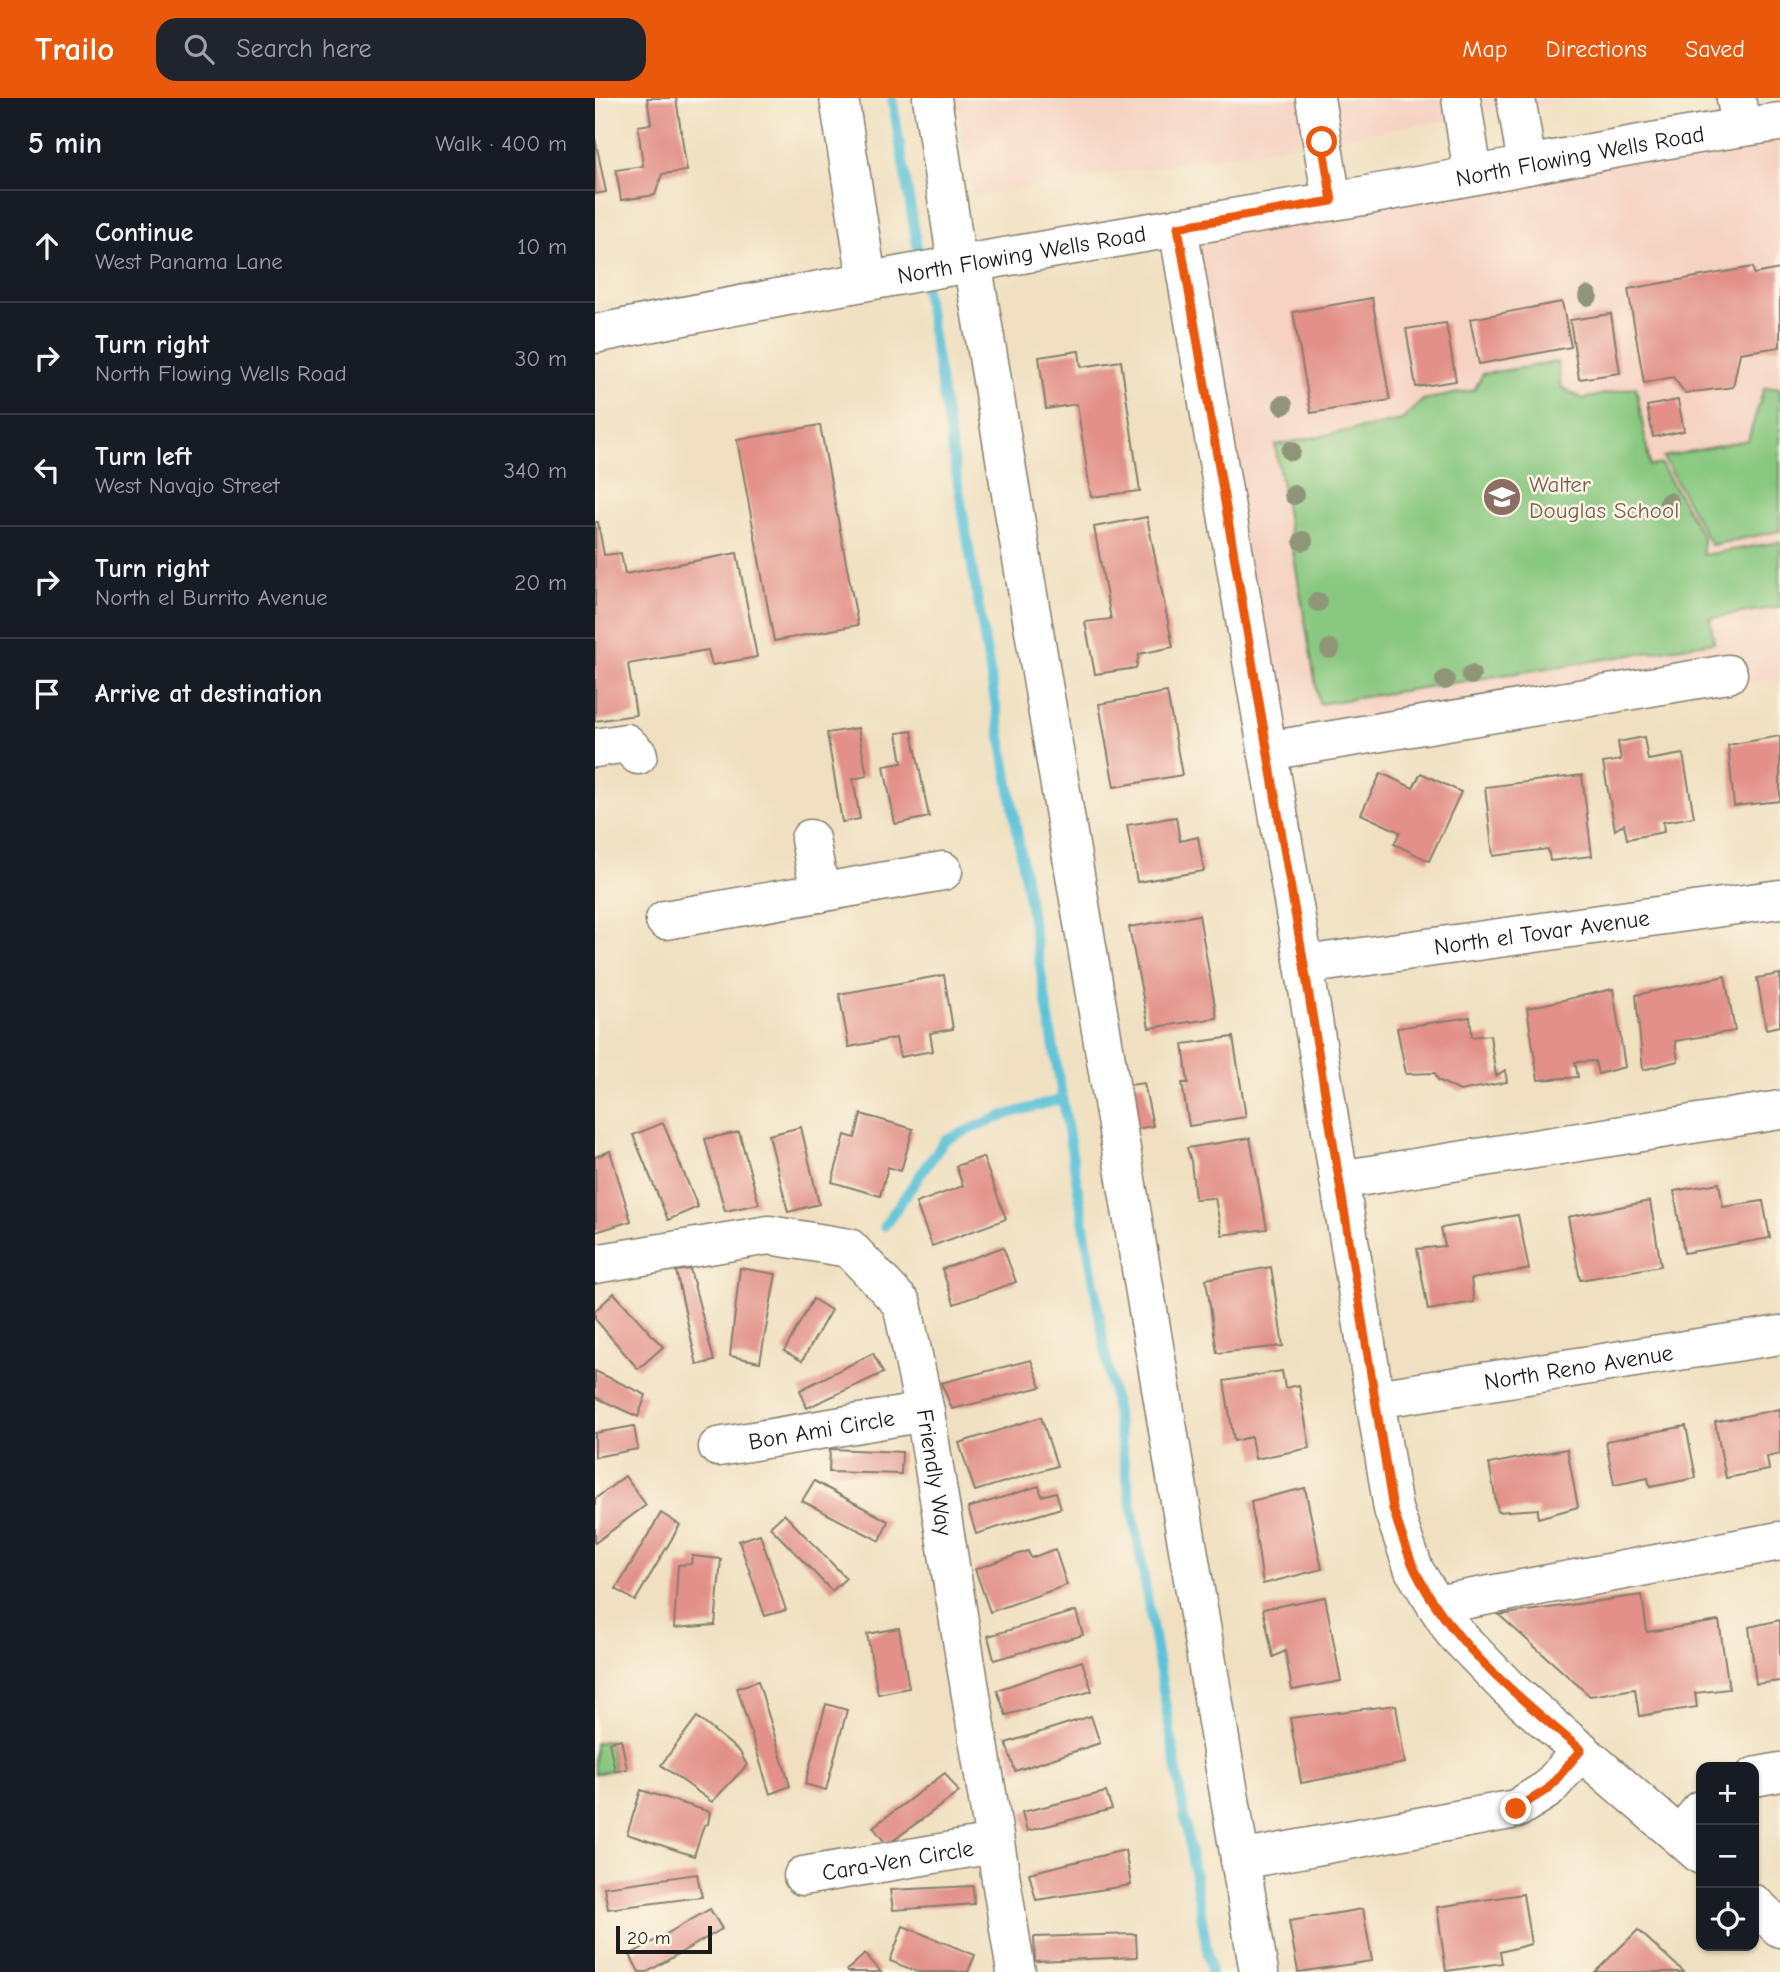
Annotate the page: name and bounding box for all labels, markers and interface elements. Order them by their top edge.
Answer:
search box [156,18,646,81]
text: Trailo [35,30,114,68]
icon: search [180,30,218,68]
text: Search here [236,34,372,64]
text: Map [1462,35,1508,63]
text: Directions [1546,35,1647,63]
text: Saved [1685,35,1745,63]
street label: North Flowing Wells Road [1454,120,1706,192]
text: 5 min [28,126,102,161]
route start [1306,126,1337,157]
text: Walk · 400 m [435,130,567,157]
text: Continue [95,218,193,248]
street label: North Flowing Wells Road [895,219,1148,289]
icon: ahead [28,227,66,265]
text: 10 m [517,233,567,260]
text: West Panama Lane [95,248,283,275]
text: Turn right [95,330,209,360]
icon: right [28,339,66,377]
text: 30 m [515,345,567,372]
text: North Flowing Wells Road [95,360,347,387]
text: Turn left [95,442,192,472]
icon: left [28,451,66,489]
text: 340 m [504,457,567,484]
place label: Walter Douglas School [1529,471,1679,524]
text: West Navajo Street [95,472,280,499]
school or university icon: Walter Douglas School [1481,476,1523,518]
text: Turn right [95,554,209,584]
icon: right [28,563,66,601]
text: 20 m [514,569,567,596]
text: North el Burrito Avenue [95,584,328,611]
icon: arrive [28,675,66,713]
text: Arrive at destination [95,679,322,709]
street label: North el Tovar Avenue [1432,904,1651,960]
street label: North Reno Avenue [1482,1339,1675,1395]
street label: Bon Ami Circle [746,1404,897,1455]
street label: Friendly Way [911,1407,958,1538]
map controls [1696,1762,1759,1951]
button: + [1696,1762,1759,1825]
route end [1500,1793,1531,1824]
button: − [1696,1825,1759,1888]
street label: Cara-Ven Circle [820,1834,975,1886]
button: locate [1696,1888,1759,1951]
scale bar [616,1923,712,1955]
text: 20 m [627,1927,671,1949]

